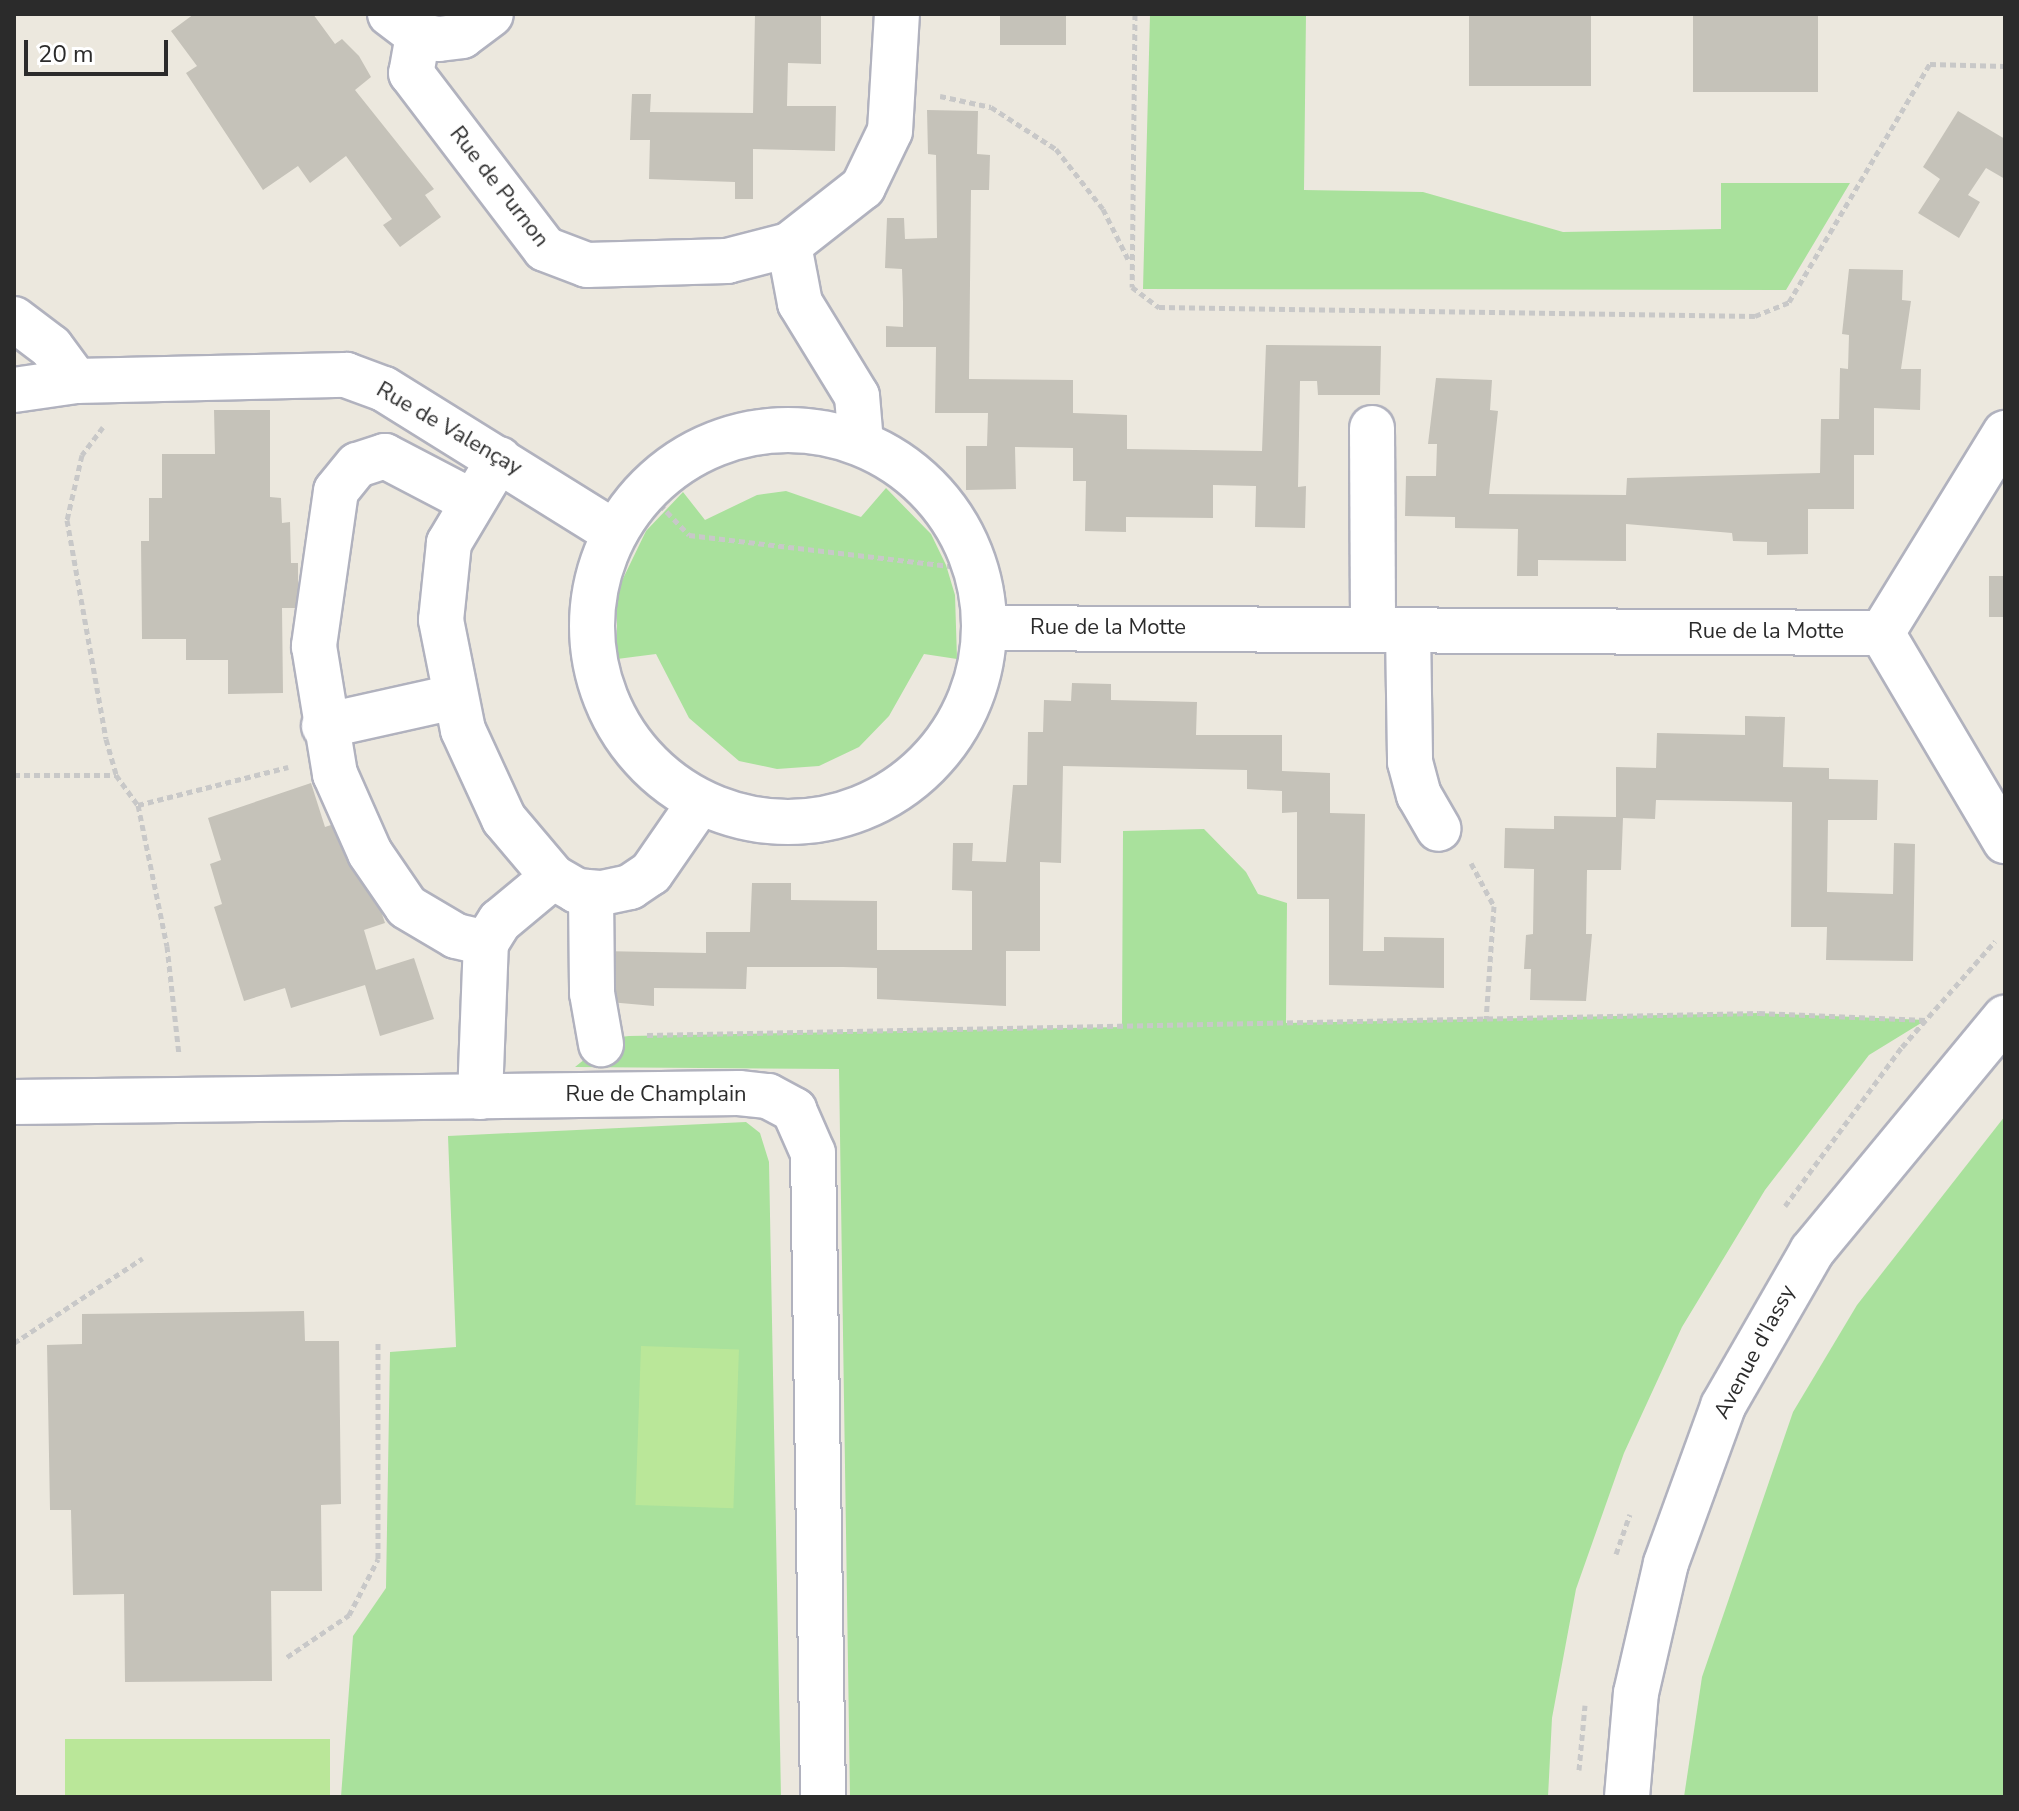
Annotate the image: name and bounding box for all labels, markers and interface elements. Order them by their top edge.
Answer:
scale bar [28,24,172,74]
text: 20 m [38,38,94,70]
street label: Rue de Purnon [444,121,554,253]
street label: Rue de Valençay [372,377,526,481]
street label: Rue de la Motte [1030,615,1186,641]
street label: Rue de la Motte [1688,619,1844,645]
street label: Rue de Champlain [566,1082,746,1108]
street label: Avenue d'Iassy [1709,1281,1801,1423]

